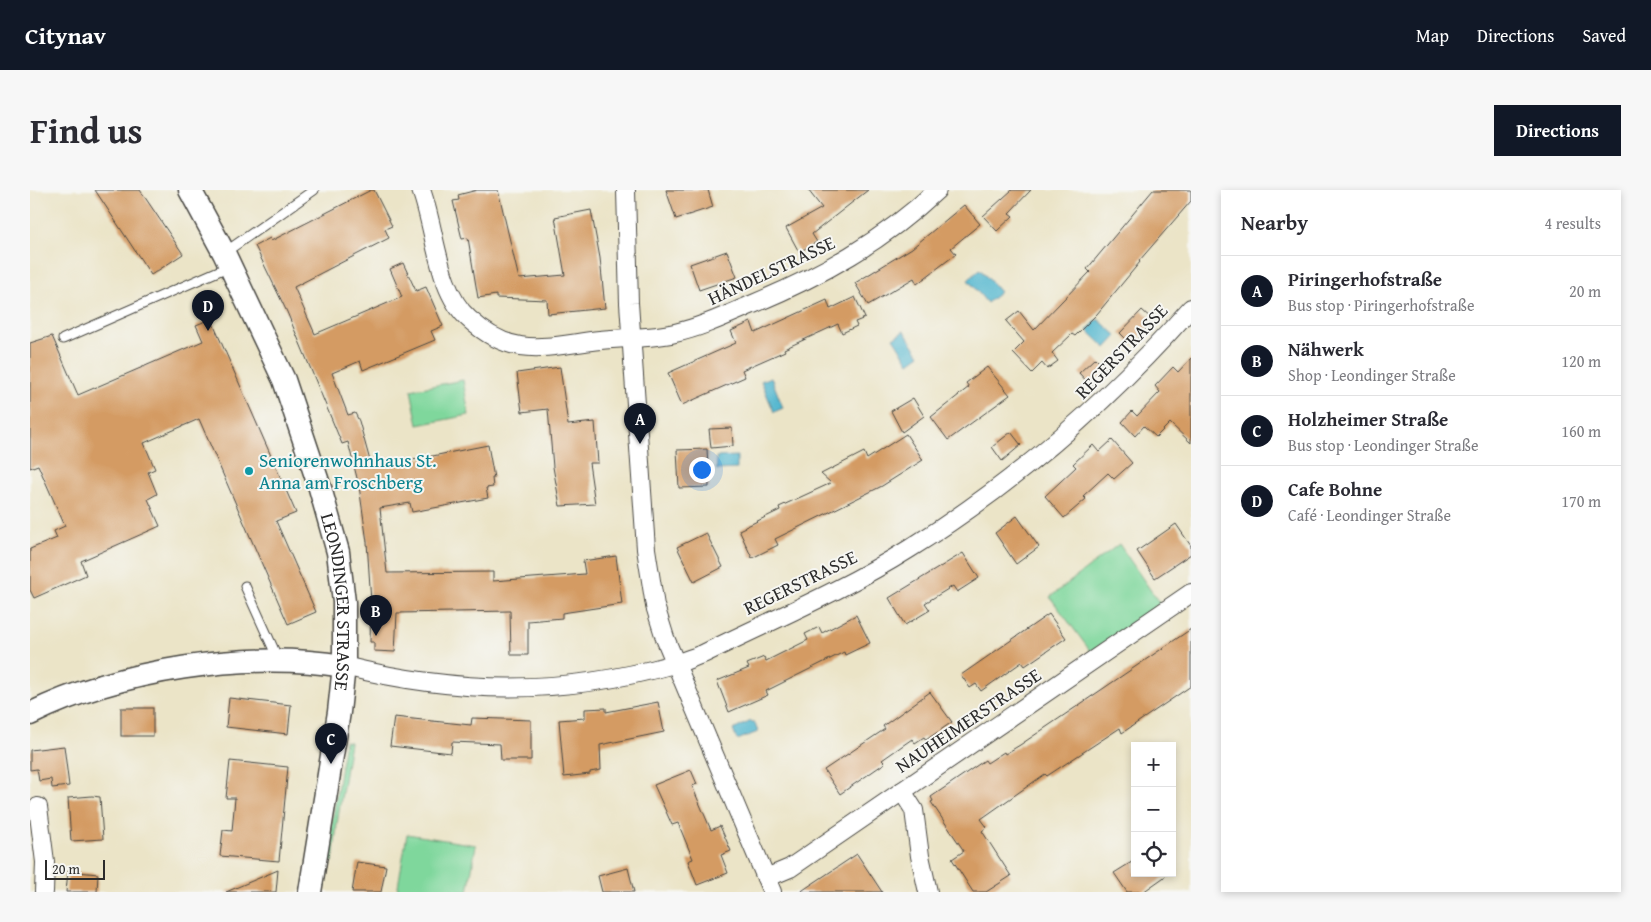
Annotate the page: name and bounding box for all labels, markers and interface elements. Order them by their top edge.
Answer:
text: Citynav [25,18,106,53]
text: Map [1416,22,1449,49]
text: Directions [1477,22,1554,49]
text: Saved [1582,22,1626,49]
text: Find us [30,105,143,156]
button: Directions [1494,105,1621,156]
text: Nearby [1241,207,1308,238]
text: 4 results [1544,211,1601,235]
street label: HÄNDELSTRASSE [703,228,840,312]
text: Piringerhofstraße [1288,265,1442,293]
text: A [1252,279,1262,303]
text: 20 m [1569,279,1601,303]
pin: D [192,290,224,331]
text: Bus stop · Piringerhofstraße [1288,293,1475,317]
street label: REGERSTRASSE [1068,297,1174,405]
text: Nähwerk [1288,335,1364,363]
text: B [1252,349,1262,373]
text: 120 m [1561,349,1601,373]
text: Shop · Leondinger Straße [1288,363,1456,387]
pin: A [624,403,656,444]
text: Holzheimer Straße [1288,405,1448,433]
text: C [1252,419,1262,443]
text: 160 m [1561,419,1601,443]
text: Bus stop · Leondinger Straße [1288,433,1479,457]
place label: Seniorenwohnhaus St. Anna am Froschberg [259,446,437,496]
your location [689,457,715,483]
marker: Seniorenwohnhaus St. Anna am Froschberg [243,465,255,477]
text: Cafe Bohne [1288,475,1382,503]
text: D [1252,489,1262,513]
text: 170 m [1561,489,1601,513]
text: Café · Leondinger Straße [1288,503,1451,527]
street label: LEONDINGER STRASSE [314,510,358,693]
street label: REGERSTRASSE [739,542,862,622]
pin: B [360,595,392,636]
street label: NAUHEIMERSTRASSE [890,661,1047,779]
pin: C [315,723,347,764]
map controls [1131,742,1176,877]
button: + [1131,742,1176,787]
button: − [1131,787,1176,832]
button: locate [1131,832,1176,877]
scale bar [45,857,105,880]
text: 20 m [52,859,80,879]

